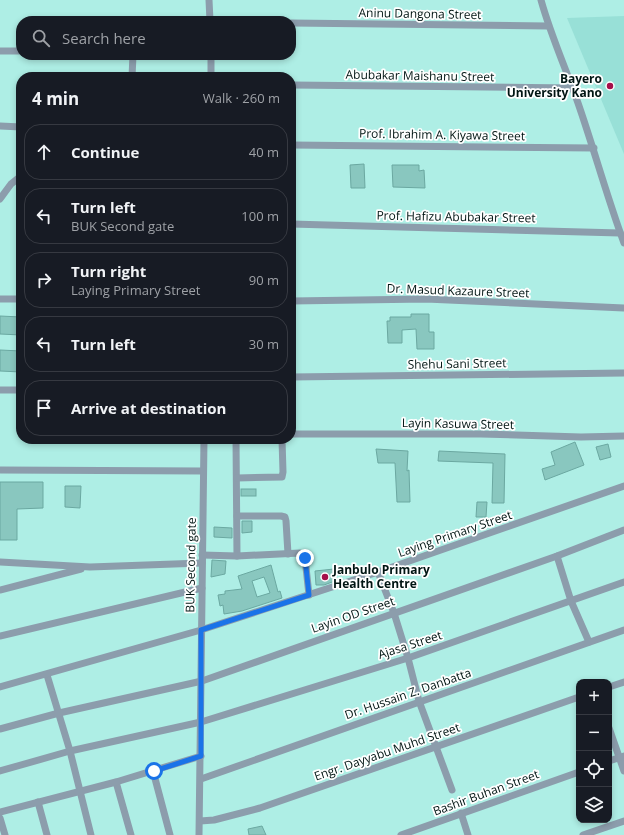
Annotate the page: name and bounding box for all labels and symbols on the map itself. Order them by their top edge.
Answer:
street label: Aninu Dangona Street [358,4,482,23]
street label: Abubakar Maishanu Street [345,66,495,85]
place label: Bayero University Kano [507,70,602,101]
marker: Bayero University Kano [605,81,615,91]
street label: Prof. Ibrahim A. Kiyawa Street [359,125,525,144]
street label: Prof. Hafizu Abubakar Street [376,207,536,226]
street label: Dr. Masud Kazaure Street [386,280,530,301]
street label: Shehu Sani Street [407,354,507,373]
street label: Layin Kasuwa Street [402,414,514,433]
street label: Laying Primary Street [396,506,514,561]
street label: BUK Second gate [181,517,200,613]
route end [296,549,314,567]
place label: Janbulo Primary Health Centre [332,561,430,592]
marker: Janbulo Primary Health Centre [320,572,330,582]
street label: Layin OD Street [309,592,397,637]
street label: Ajasa Street [376,626,444,663]
street label: Dr. Hussain Z. Danbatta [342,664,473,723]
street label: Engr. Dayyabu Muhd Street [312,719,462,784]
route start [145,762,163,780]
street label: Bashir Buhan Street [430,765,541,820]

